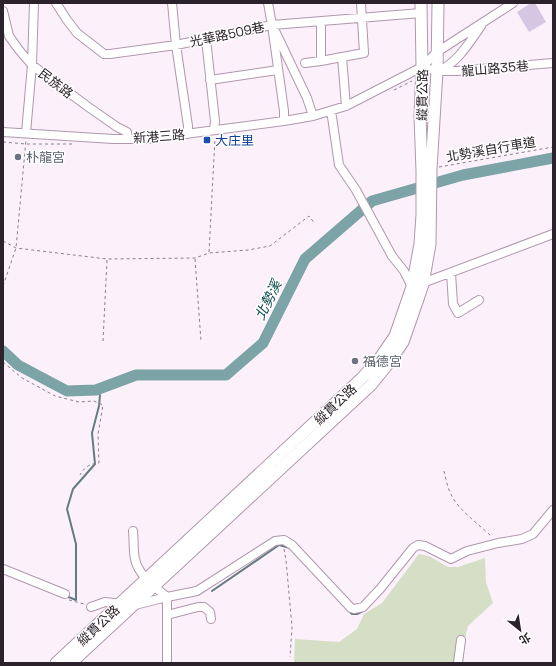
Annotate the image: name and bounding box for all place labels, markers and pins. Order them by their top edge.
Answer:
place label: 大庄里 [215,132,254,149]
marker: 大庄里 [202,135,212,145]
place label: 朴龍宮 [26,149,65,166]
marker: 朴龍宮 [13,152,23,162]
place label: 福德宮 [363,353,402,370]
marker: 福德宮 [350,356,360,366]

